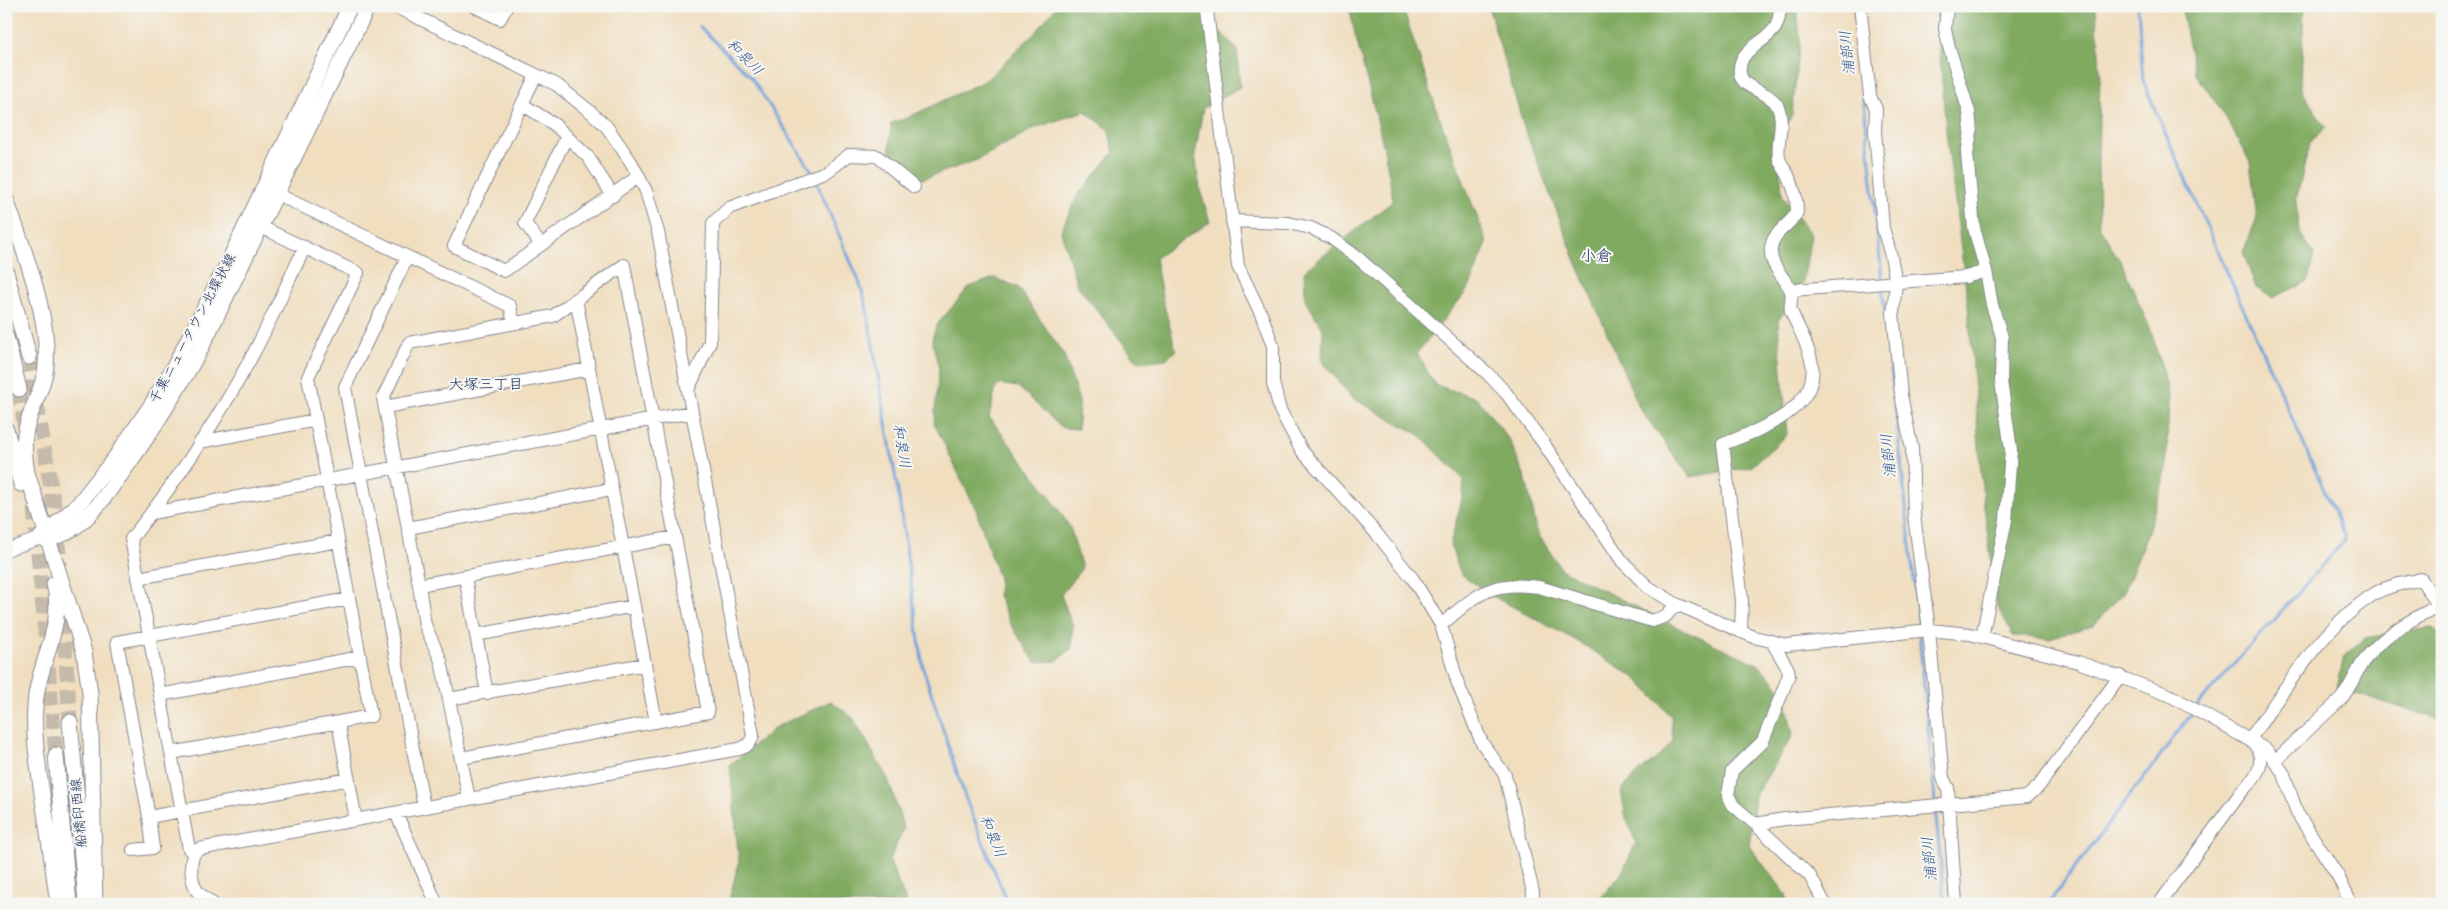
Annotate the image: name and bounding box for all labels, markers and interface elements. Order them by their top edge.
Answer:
water label: 浦部川 [1835,30,1858,76]
water label: 和泉川 [723,34,768,79]
district label: 小倉 [1580,245,1612,265]
street label: 千葉ニュータウン北環状線 [145,250,239,406]
district label: 大塚三丁目 [448,374,524,393]
water label: 和泉川 [890,422,915,470]
water label: 浦部川 [1876,433,1899,479]
street label: 船橋印西線 [66,777,90,849]
water label: 和泉川 [976,811,1011,860]
water label: 浦部川 [1917,836,1940,882]

